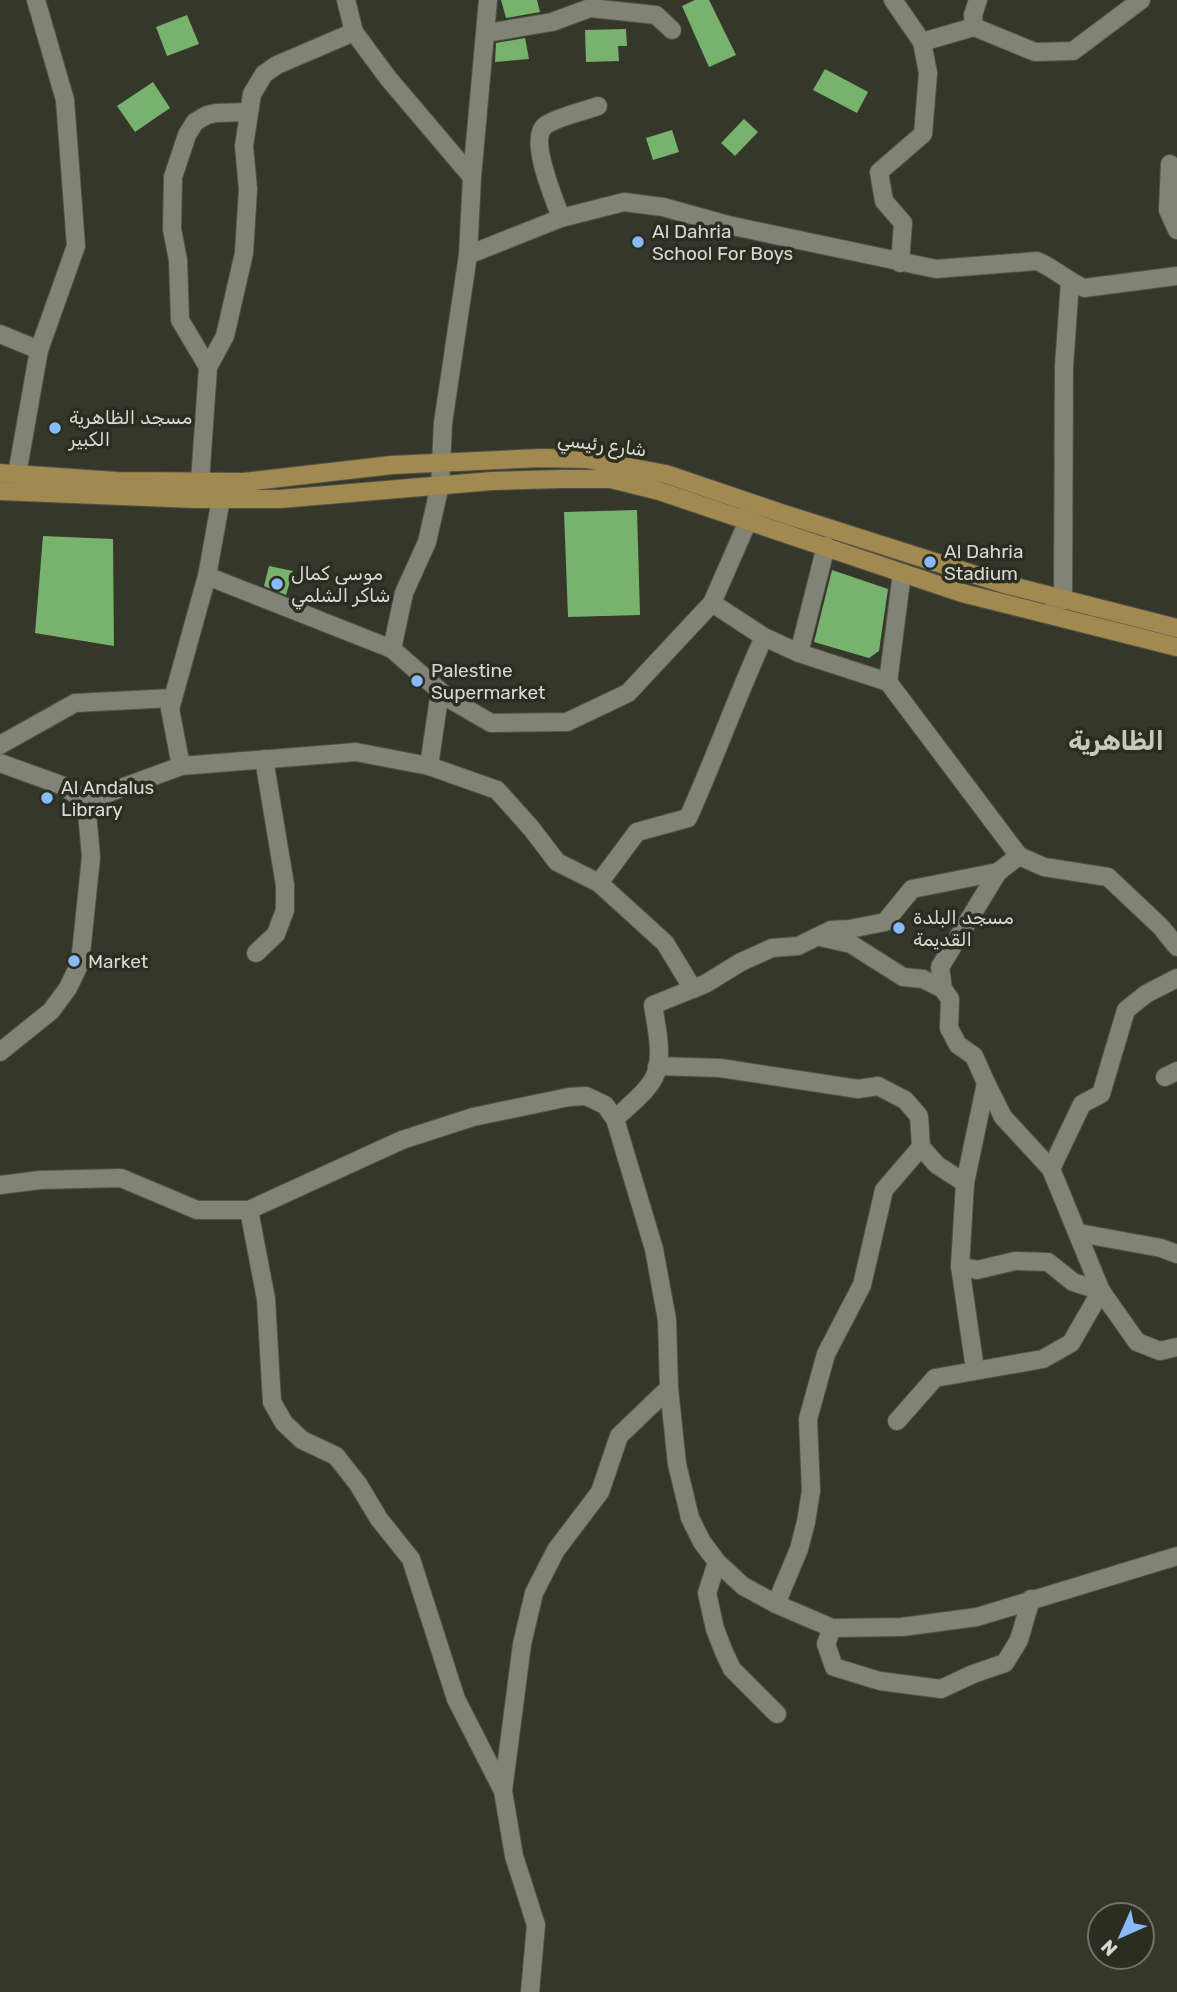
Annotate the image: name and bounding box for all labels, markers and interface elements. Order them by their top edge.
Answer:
place label: Al Dahria School For Boys [652,220,793,265]
marker: Al Dahria School For Boys [630,234,646,250]
place label: مسجد الظاهرية الكبير [68,406,192,451]
marker: مسجد الظاهرية الكبير [47,420,63,436]
street label: شارع رئيسي [556,428,648,464]
place label: Al Dahria Stadium [944,540,1023,585]
marker: Al Dahria Stadium [922,554,938,570]
place label: موسى كمال شاكر الشلمي [291,562,390,610]
marker: موسى كمال شاكر الشلمي [269,576,285,592]
place label: Palestine Supermarket [431,659,546,704]
marker: Palestine Supermarket [409,673,425,689]
district label: الظاهرية [1068,726,1164,757]
place label: Al Andalus Library [61,776,154,821]
marker: Al Andalus Library [39,790,55,806]
place label: مسجد البلدة القديمة [913,906,1014,951]
marker: مسجد البلدة القديمة [891,920,907,936]
place label: Market [88,950,149,973]
marker: Market [66,953,82,969]
north arrow [1086,1901,1156,1971]
text: N [1096,1935,1122,1961]

